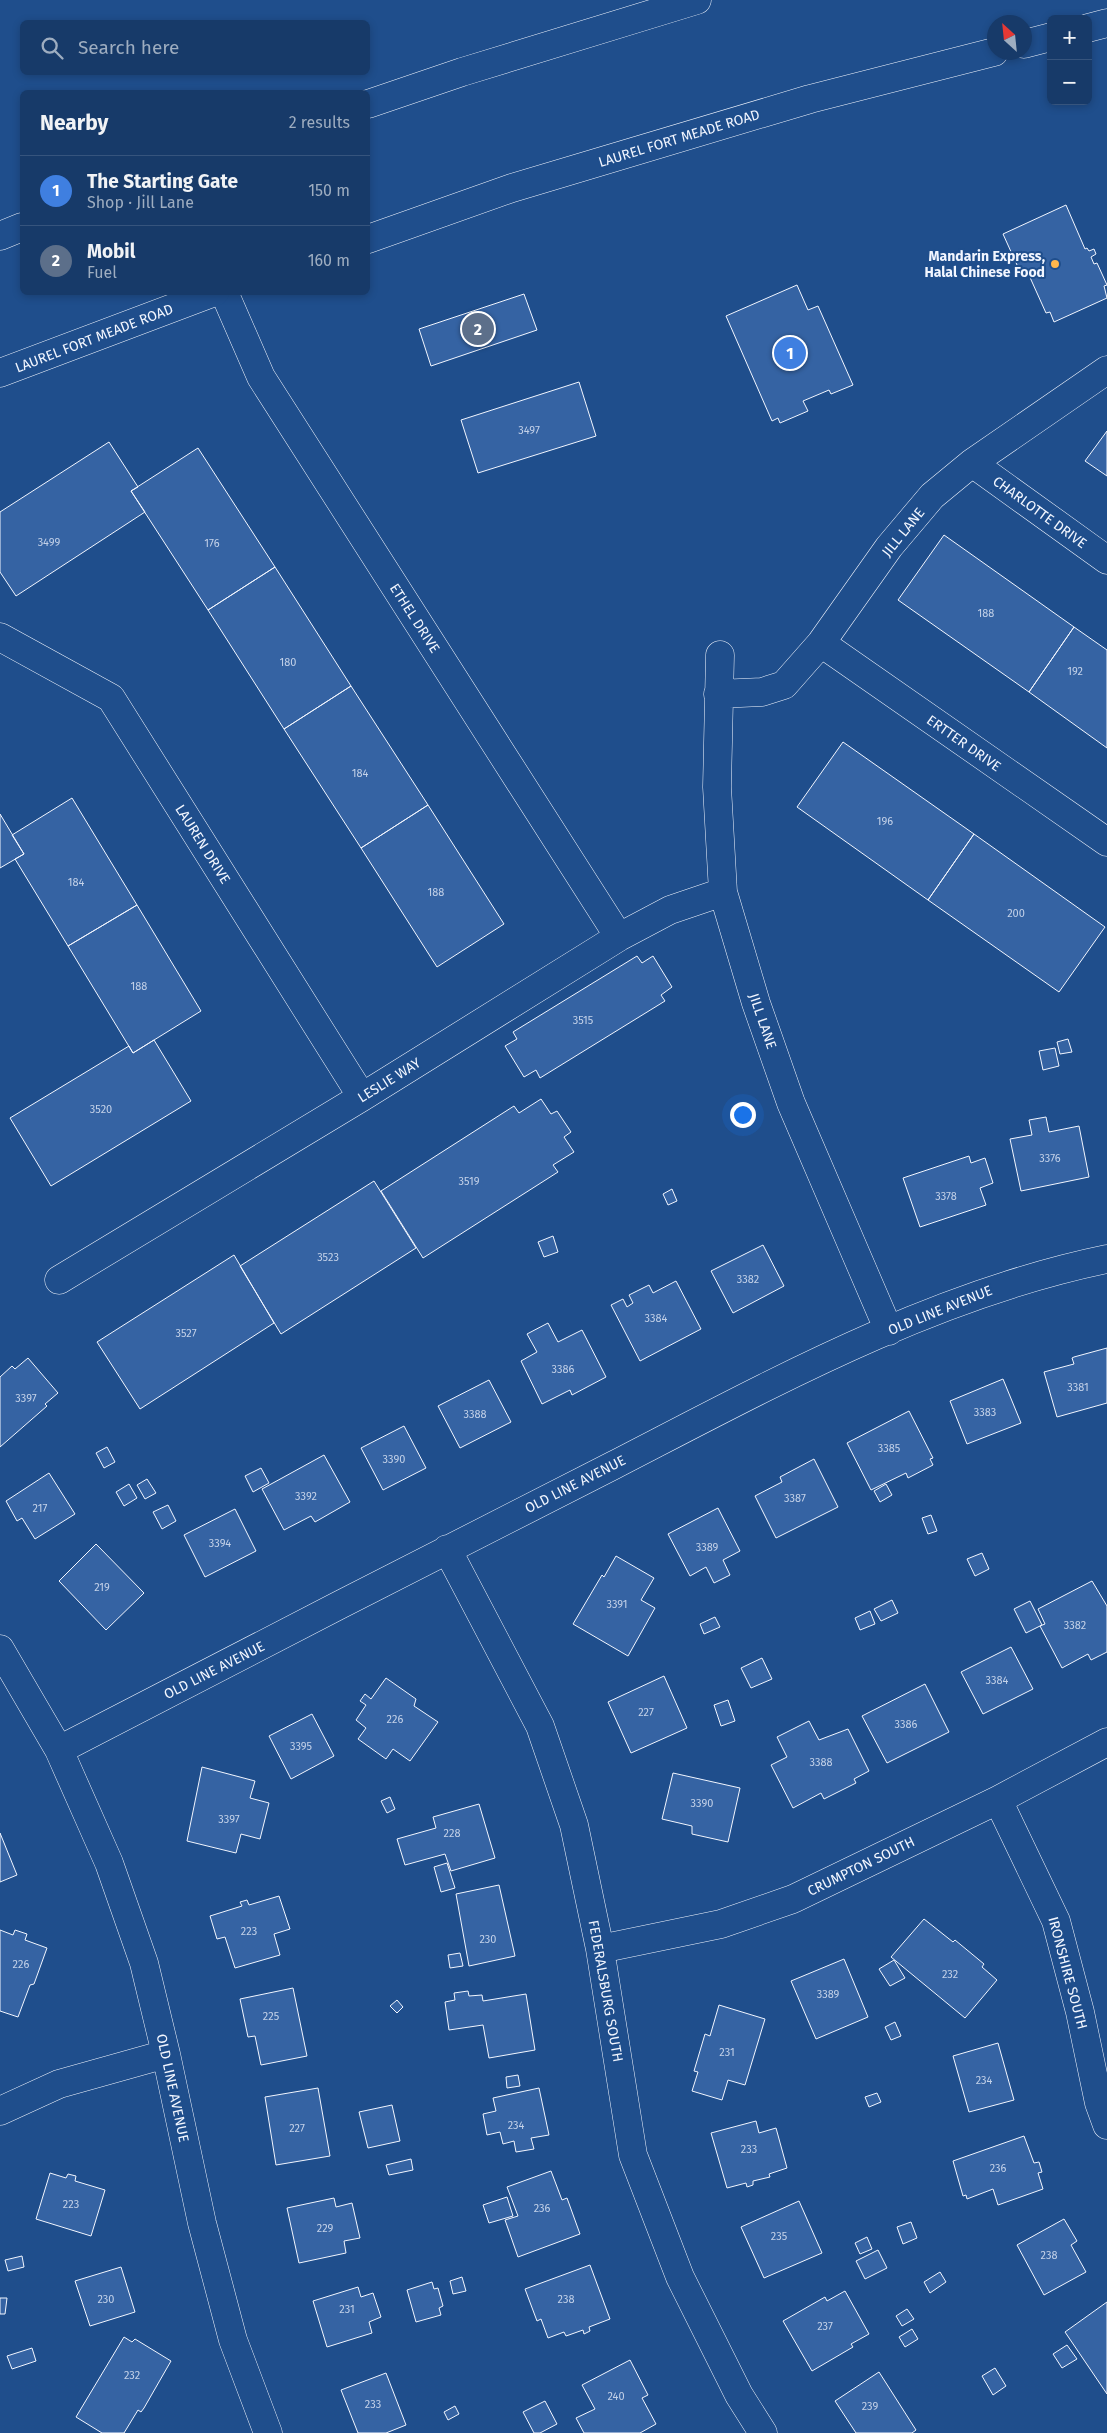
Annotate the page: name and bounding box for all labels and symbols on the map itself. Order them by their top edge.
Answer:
north arrow [987,15,1032,60]
street label: LAUREL FORT MEADE ROAD [596,106,762,171]
place label: Mandarin Express, Halal Chinese Food [924,248,1045,281]
marker: Mandarin Express, Halal Chinese Food [1049,258,1061,270]
street label: LAUREL FORT MEADE ROAD [13,300,176,376]
pin: 2 [462,310,494,348]
pin: 1 [774,334,806,372]
house number: 3497 [518,424,540,437]
street label: CHARLOTTE DRIVE [989,473,1090,552]
street label: JILL LANE [878,504,928,560]
house number: 3499 [38,536,61,549]
house number: 176 [204,537,220,550]
street label: ETHEL DRIVE [386,580,443,656]
house number: 188 [978,607,994,620]
house number: 180 [280,656,296,669]
house number: 192 [1067,665,1083,678]
street label: ERTTER DRIVE [923,712,1004,775]
house number: 184 [352,767,368,780]
street label: LAUREN DRIVE [171,801,234,887]
house number: 196 [877,815,893,828]
house number: 184 [68,876,84,889]
house number: 188 [428,886,444,899]
house number: 200 [1007,907,1025,920]
house number: 188 [131,980,147,993]
street label: JILL LANE [745,991,780,1051]
house number: 3515 [573,1014,594,1027]
street label: LESLIE WAY [355,1054,424,1106]
your location [730,1102,756,1128]
house number: 3520 [90,1103,112,1116]
house number: 3376 [1039,1152,1061,1165]
house number: 3519 [459,1175,480,1188]
house number: 3378 [935,1190,957,1203]
house number: 3523 [317,1251,339,1264]
house number: 3382 [737,1273,759,1286]
street label: OLD LINE AVENUE [886,1282,995,1339]
house number: 3384 [645,1312,668,1325]
house number: 3527 [175,1327,197,1340]
house number: 3386 [552,1363,575,1376]
house number: 3381 [1067,1381,1089,1394]
house number: 3397 [15,1392,37,1405]
house number: 3383 [974,1406,996,1419]
house number: 3388 [463,1408,487,1421]
house number: 3385 [878,1442,901,1455]
street label: OLD LINE AVENUE [522,1452,628,1517]
house number: 3390 [383,1453,405,1466]
house number: 3392 [295,1490,317,1503]
house number: 3387 [784,1492,806,1505]
house number: 217 [33,1502,48,1515]
house number: 3394 [209,1537,231,1550]
house number: 3389 [696,1541,719,1554]
house number: 219 [94,1581,110,1594]
house number: 3391 [606,1598,628,1611]
house number: 3382 [1064,1619,1086,1632]
street label: OLD LINE AVENUE [161,1638,267,1703]
house number: 3384 [986,1674,1009,1687]
house number: 227 [638,1706,654,1719]
house number: 226 [387,1713,404,1726]
house number: 3386 [895,1718,918,1731]
house number: 3395 [290,1740,313,1753]
house number: 3388 [809,1756,833,1769]
house number: 3390 [691,1797,713,1810]
house number: 3397 [218,1813,240,1826]
house number: 228 [444,1827,460,1840]
street label: CRUMPTON SOUTH [805,1833,918,1900]
street label: IRONSHIRE SOUTH [1044,1915,1091,2031]
street label: FEDERALSBURG SOUTH [585,1919,626,2063]
house number: 223 [241,1925,257,1938]
house number: 230 [479,1933,497,1946]
house number: 226 [13,1958,30,1971]
house number: 232 [942,1968,958,1981]
house number: 3389 [817,1988,840,2001]
house number: 225 [263,2010,280,2023]
street label: OLD LINE AVENUE [153,2032,192,2144]
house number: 231 [719,2046,735,2059]
house number: 234 [976,2074,992,2087]
house number: 234 [508,2119,524,2132]
house number: 227 [289,2122,305,2135]
house number: 233 [741,2143,757,2156]
house number: 236 [990,2162,1007,2175]
house number: 223 [63,2198,79,2211]
house number: 236 [534,2202,551,2215]
house number: 229 [317,2222,333,2235]
house number: 235 [771,2230,788,2243]
house number: 238 [1041,2249,1057,2262]
house number: 230 [97,2293,115,2306]
house number: 238 [558,2293,574,2306]
house number: 231 [339,2303,355,2316]
house number: 237 [817,2320,833,2333]
house number: 232 [124,2369,140,2382]
house number: 240 [607,2390,625,2403]
house number: 233 [365,2398,381,2411]
house number: 239 [862,2400,878,2413]

